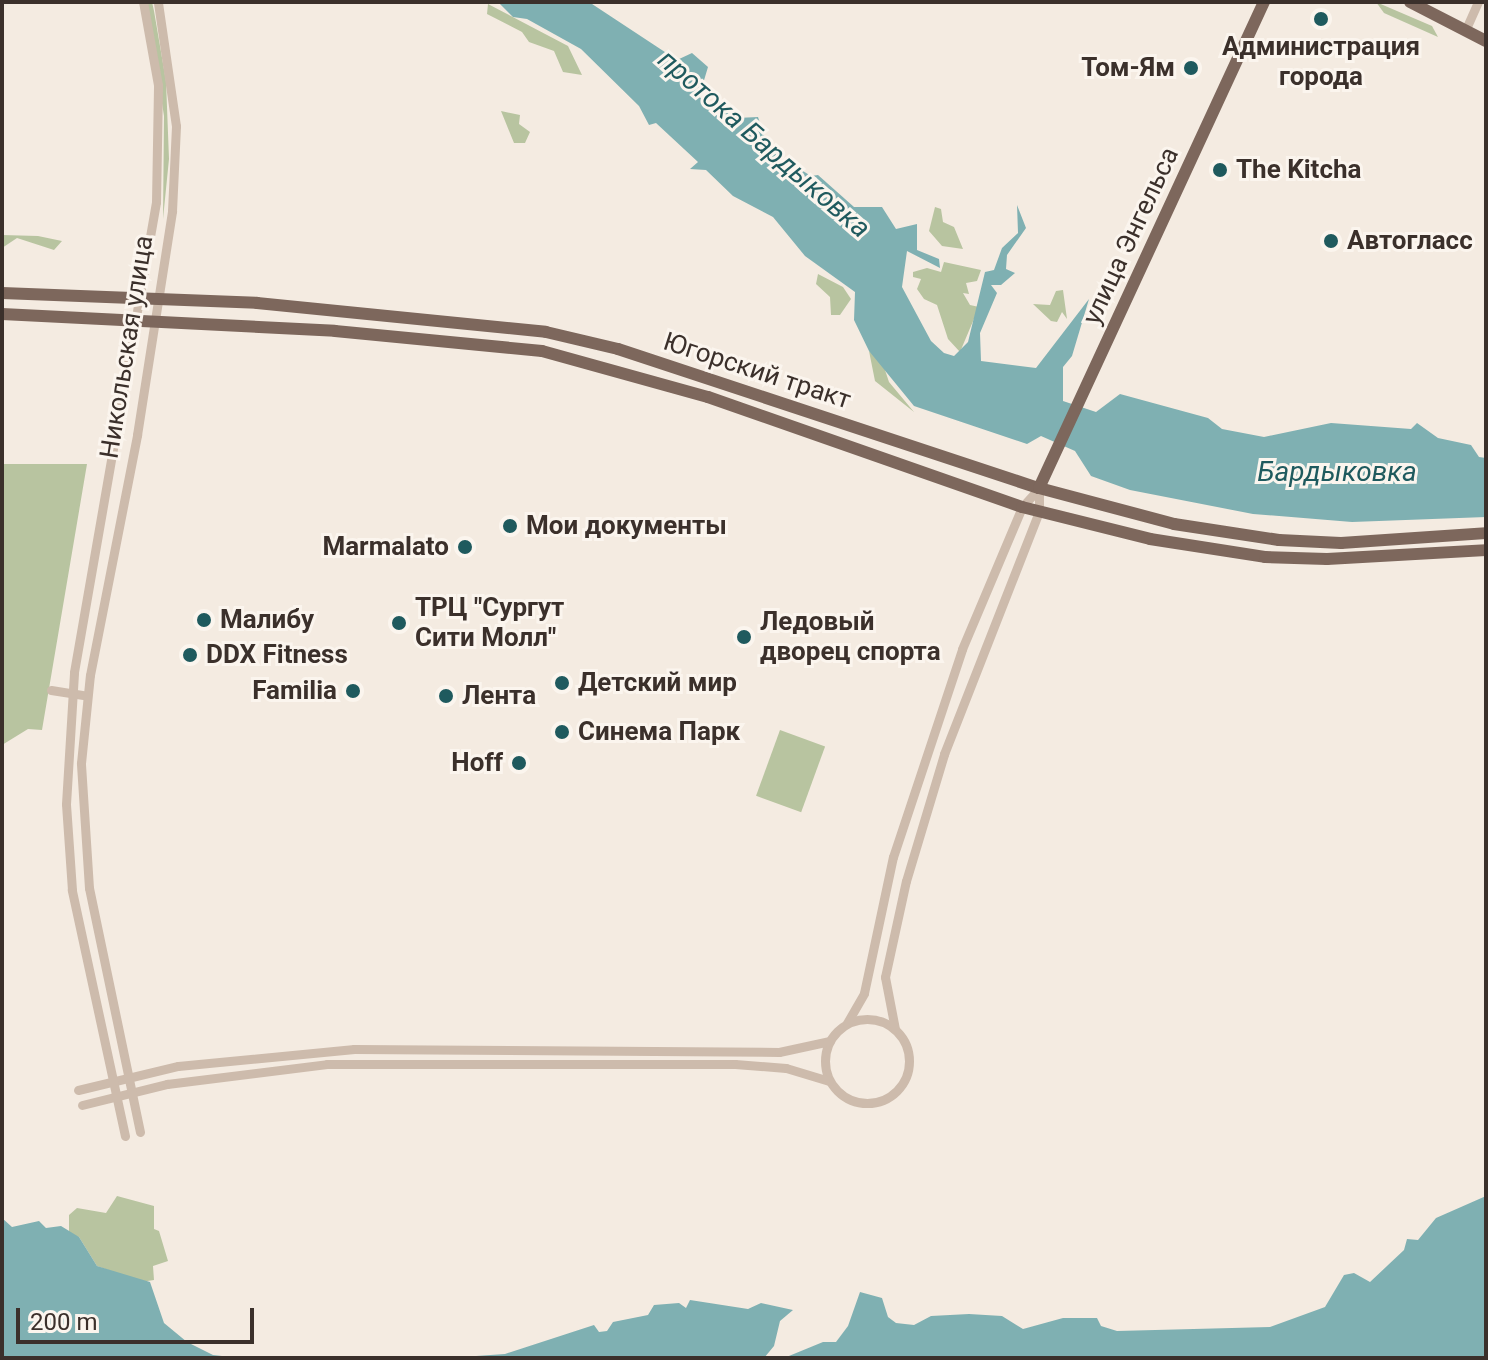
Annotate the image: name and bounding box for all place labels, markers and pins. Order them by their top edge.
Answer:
marker: Администрация города [1312,10,1330,28]
place label: Администрация города [1222,31,1420,92]
place label: Том-Ям [1081,52,1175,84]
marker: Том-Ям [1182,59,1200,77]
place label: The Kitcha [1236,154,1361,186]
marker: The Kitcha [1211,161,1229,179]
place label: Автогласс [1347,225,1473,257]
marker: Автогласс [1322,232,1340,250]
place label: Мои документы [526,510,727,542]
marker: Мои документы [501,517,519,535]
place label: Marmalato [322,531,449,563]
marker: Marmalato [456,538,474,556]
place label: ТРЦ "Сургут Сити Молл" [415,592,564,654]
place label: Малибу [220,604,314,636]
place label: Ледовый дворец спорта [760,606,941,668]
marker: Малибу [195,611,213,629]
marker: ТРЦ "Сургут Сити Молл" [390,614,408,632]
marker: Ледовый дворец спорта [735,628,753,646]
place label: DDX Fitness [206,639,348,671]
marker: DDX Fitness [181,646,199,664]
place label: Детский мир [578,667,737,699]
marker: Детский мир [553,674,571,692]
place label: Familia [252,675,337,707]
place label: Лента [462,680,536,712]
marker: Familia [344,682,362,700]
marker: Лента [437,687,455,705]
place label: Синема Парк [578,716,740,748]
marker: Синема Парк [553,723,571,741]
place label: Hoff [451,747,503,779]
marker: Hoff [510,754,528,772]

